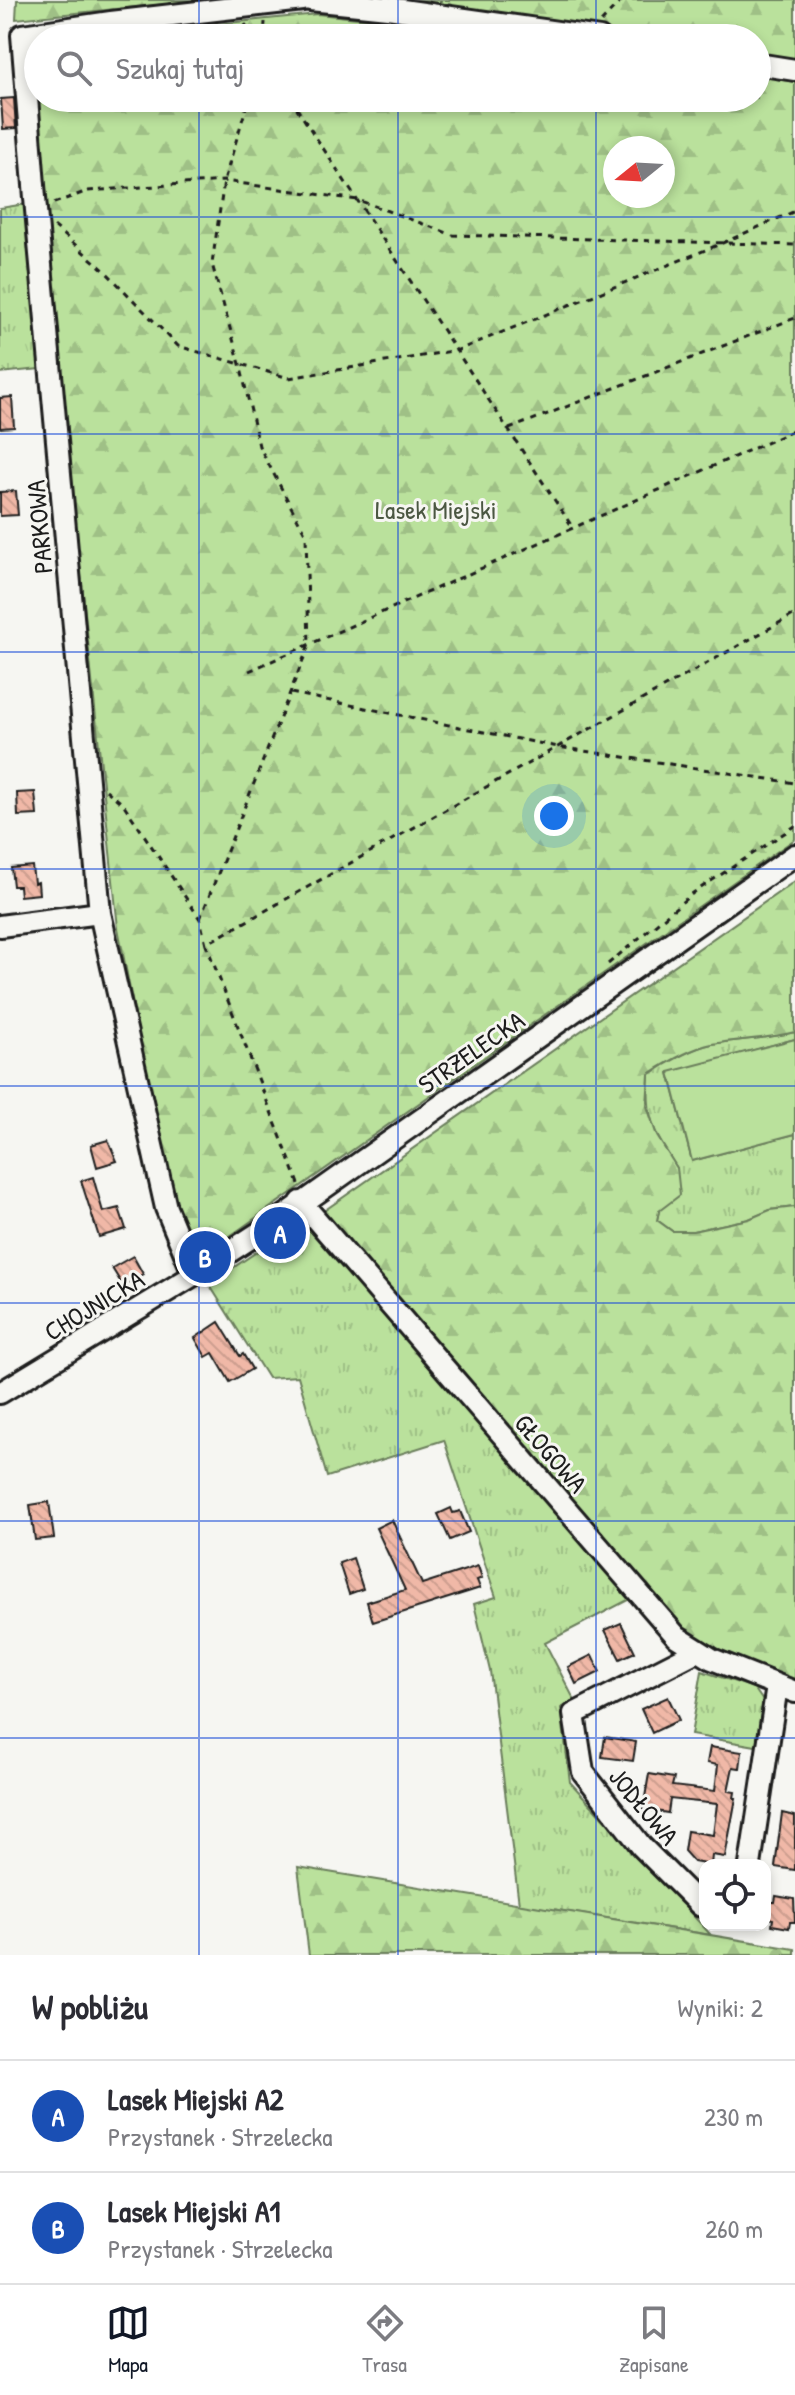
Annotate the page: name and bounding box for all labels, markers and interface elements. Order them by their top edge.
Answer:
search box [24,24,771,112]
icon: search [52,46,96,90]
text: Szukaj tutaj [116,48,244,88]
north arrow [603,136,675,208]
street label: PARKOWA [17,478,61,575]
park label: Lasek Miejski [375,492,497,527]
your location [534,796,574,836]
street label: STRZELECKA [411,1002,531,1101]
pin: A [254,1203,306,1263]
pin: B [179,1227,231,1287]
street label: CHOJNICKA [37,1261,151,1349]
street label: GŁOGOWA [507,1406,595,1500]
street label: JODŁOWA [601,1760,687,1852]
map controls [699,1859,771,1931]
button: locate [699,1859,771,1931]
text: W pobliżu [32,1984,148,2030]
text: Wyniki: 2 [678,1990,763,2025]
text: Lasek Miejski A2 [108,2079,284,2119]
text: A [52,2099,64,2134]
text: 230 m [704,2099,763,2134]
text: Przystanek · Strzelecka [108,2119,333,2154]
text: Lasek Miejski A1 [108,2191,280,2231]
text: B [51,2211,65,2246]
text: 260 m [705,2211,763,2246]
text: Przystanek · Strzelecka [108,2231,333,2266]
tab: Mapa [106,2301,150,2379]
tab: Trasa [362,2301,407,2379]
tab: Zapisane [619,2301,689,2379]

